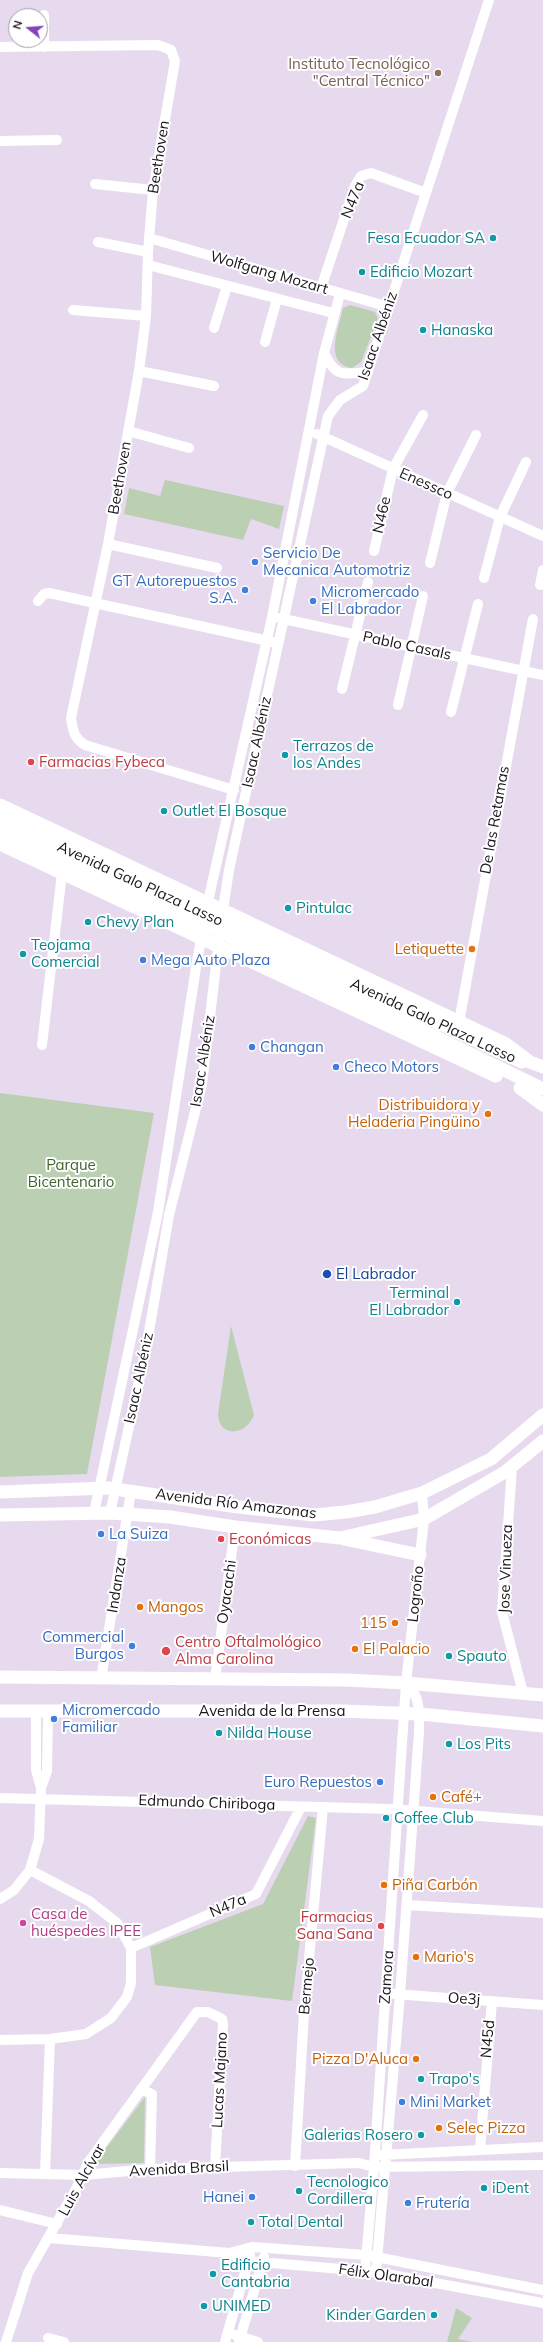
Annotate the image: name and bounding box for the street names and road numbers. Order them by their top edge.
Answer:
street label: Beethoven [144,119,174,195]
street label: N47a [337,179,369,221]
street label: Wolfgang Mozart [208,248,330,298]
street label: Isaac Albéniz [354,289,402,383]
street label: Beethoven [105,440,135,516]
street label: Enessco [397,464,455,504]
street label: N46e [369,495,395,535]
street label: Pablo Casals [361,628,453,664]
street label: Isaac Albéniz [239,695,275,789]
street label: De las Retamas [477,765,513,875]
street label: Avenida Galo Plaza Lasso [54,838,226,930]
street label: Avenida Galo Plaza Lasso [347,975,519,1067]
street label: Isaac Albéniz [187,1014,219,1108]
street label: Isaac Albéniz [121,1331,157,1425]
street label: Avenida Río Amazonas [155,1485,317,1523]
street label: Jose Vinueza [495,1524,517,1614]
street label: Indanza [104,1556,130,1614]
street label: Oyacachi [214,1559,240,1625]
street label: Logroño [404,1565,428,1623]
street label: Avenida de la Prensa [199,1702,345,1720]
street label: Edmundo Chiriboga [138,1792,276,1814]
street label: N47a [207,1890,249,1922]
street label: Zamora [376,1949,398,2005]
street label: Bermejo [296,1957,318,2015]
street label: Oe3j [447,1989,481,2009]
street label: N45d [477,2019,499,2059]
street label: Lucas Majano [208,2031,232,2129]
street label: Luis Alcívar [55,2141,109,2219]
street label: Avenida Brasil [129,2157,229,2181]
street label: Félix Olarabal [337,2260,435,2292]

